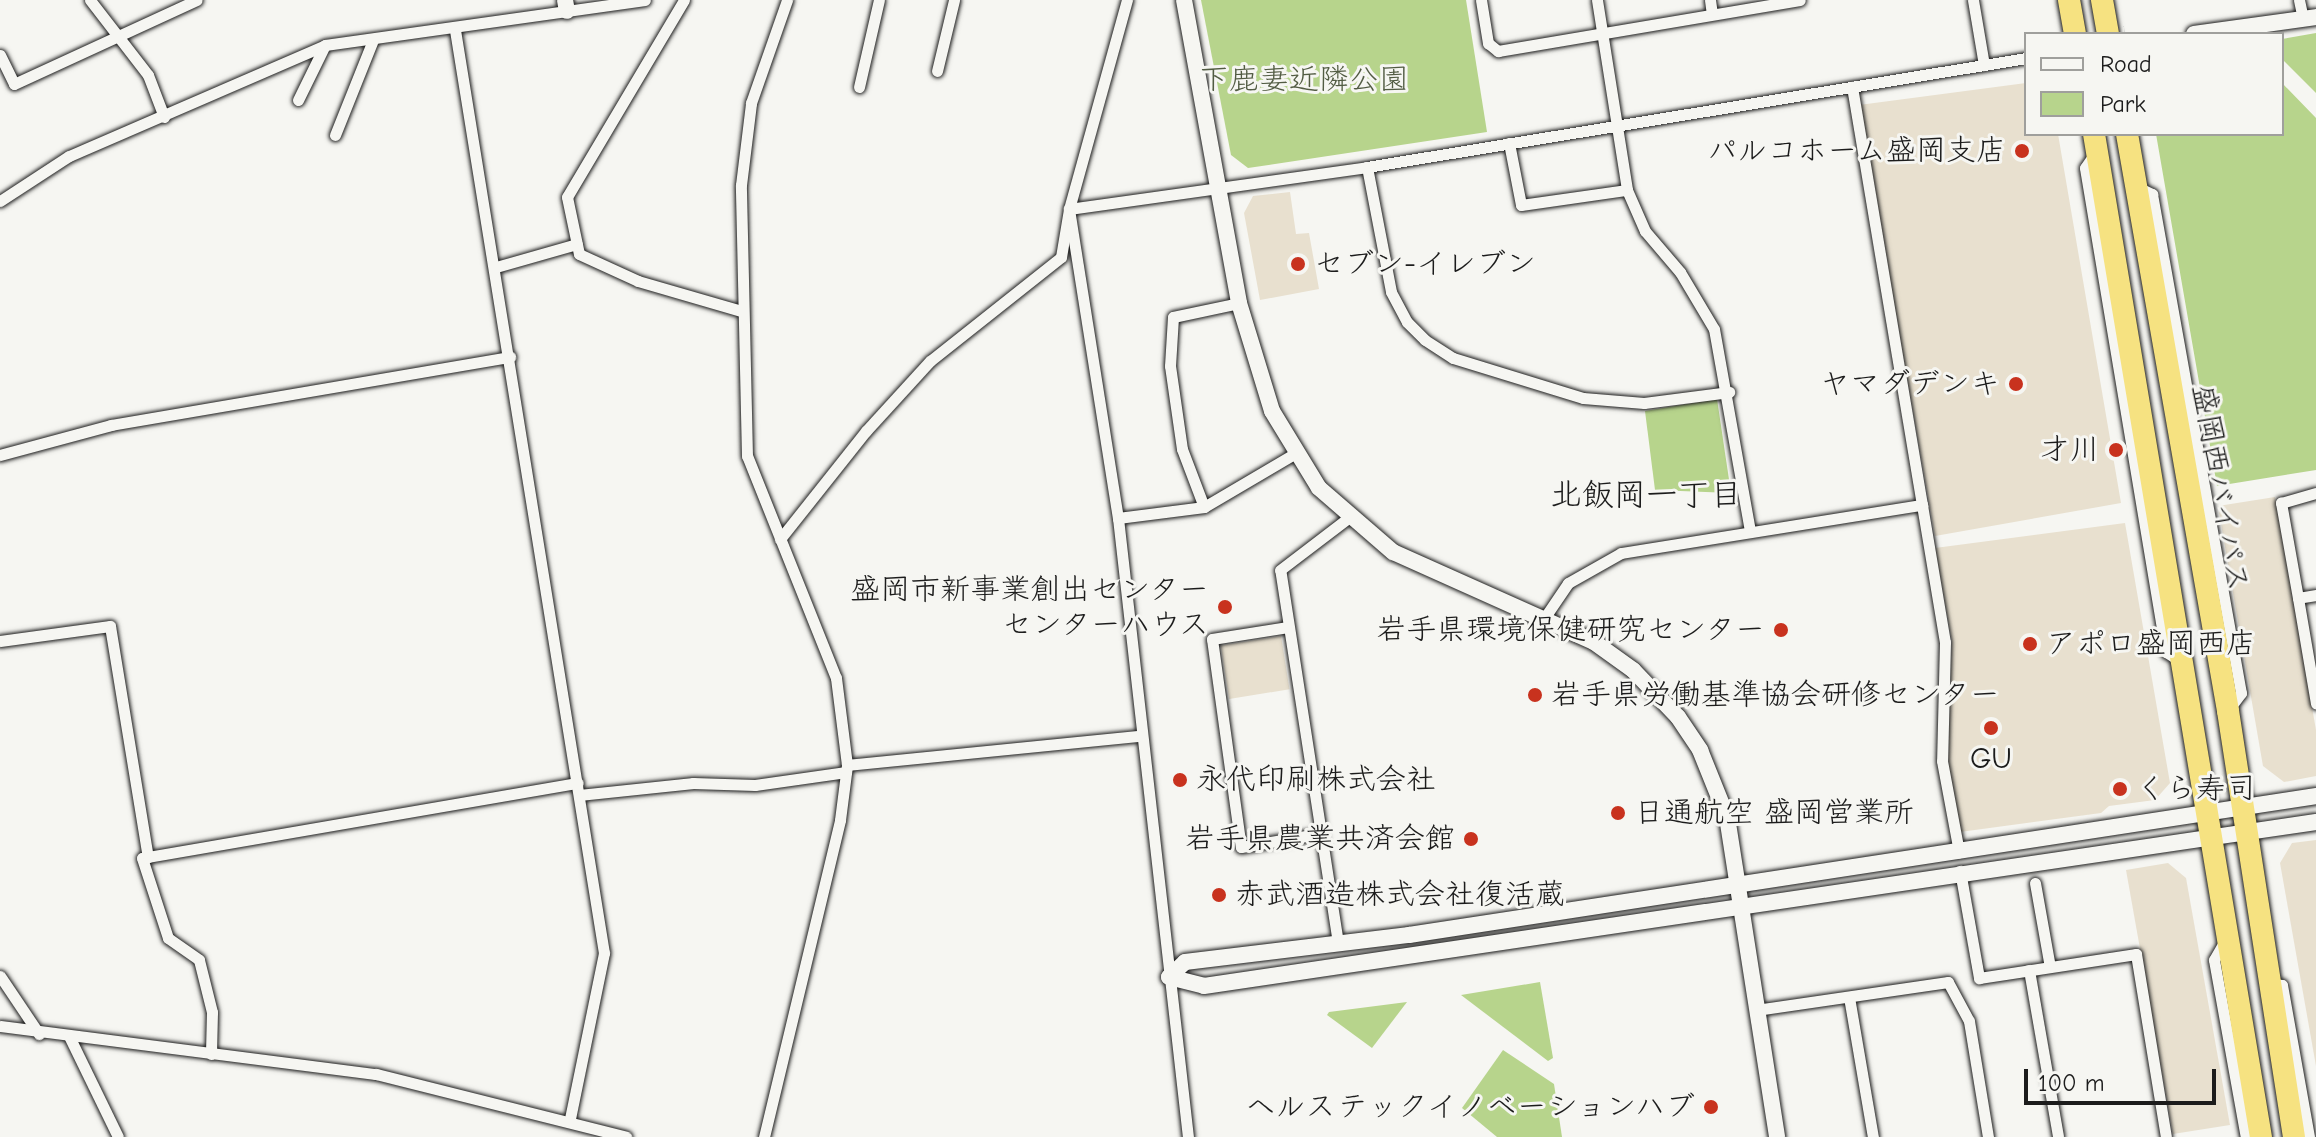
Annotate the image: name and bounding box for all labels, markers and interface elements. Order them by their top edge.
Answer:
legend [2024,32,2284,136]
text: Road [2100,50,2152,78]
park label: 下鹿妻近隣公園 [1199,62,1409,98]
text: Park [2100,90,2146,118]
place label: パルコホーム盛岡支店 [1706,133,2006,169]
marker: パルコホーム盛岡支店 [2013,142,2031,160]
place label: セブン-イレブン [1314,246,1536,282]
marker: セブン-イレブン [1289,255,1307,273]
place label: ヤマダデンキ [1820,366,2000,402]
marker: ヤマダデンキ [2007,375,2025,393]
street label: 盛岡西バイパス [2184,381,2256,595]
place label: 才川 [2040,432,2100,468]
marker: 才川 [2107,441,2125,459]
district label: 北飯岡一丁目 [1550,476,1742,514]
place label: 盛岡市新事業創出センター センターハウス [849,572,1209,642]
marker: 盛岡市新事業創出センター センターハウス [1216,598,1234,616]
place label: 岩手県環境保健研究センター [1375,612,1765,648]
marker: 岩手県環境保健研究センター [1772,621,1790,639]
place label: アポロ盛岡西店 [2046,626,2256,662]
marker: アポロ盛岡西店 [2021,635,2039,653]
place label: 岩手県労働基準協会研修センター [1551,677,2001,713]
marker: 岩手県労働基準協会研修センター [1526,686,1544,704]
marker: GU [1982,719,2000,737]
place label: GU [1970,741,2012,777]
place label: 永代印刷株式会社 [1196,762,1436,798]
marker: 永代印刷株式会社 [1171,771,1189,789]
place label: くら寿司 [2136,771,2256,807]
marker: くら寿司 [2111,780,2129,798]
place label: 日通航空 盛岡営業所 [1634,795,1914,831]
marker: 日通航空 盛岡営業所 [1609,804,1627,822]
place label: 岩手県農業共済会館 [1185,821,1455,857]
marker: 岩手県農業共済会館 [1462,830,1480,848]
place label: 赤武酒造株式会社復活蔵 [1235,877,1565,913]
marker: 赤武酒造株式会社復活蔵 [1210,886,1228,904]
scale bar [2028,1053,2220,1103]
text: 100 m [2038,1069,2105,1097]
place label: ヘルステックイノベーションハブ [1245,1089,1695,1125]
marker: ヘルステックイノベーションハブ [1702,1098,1720,1116]

